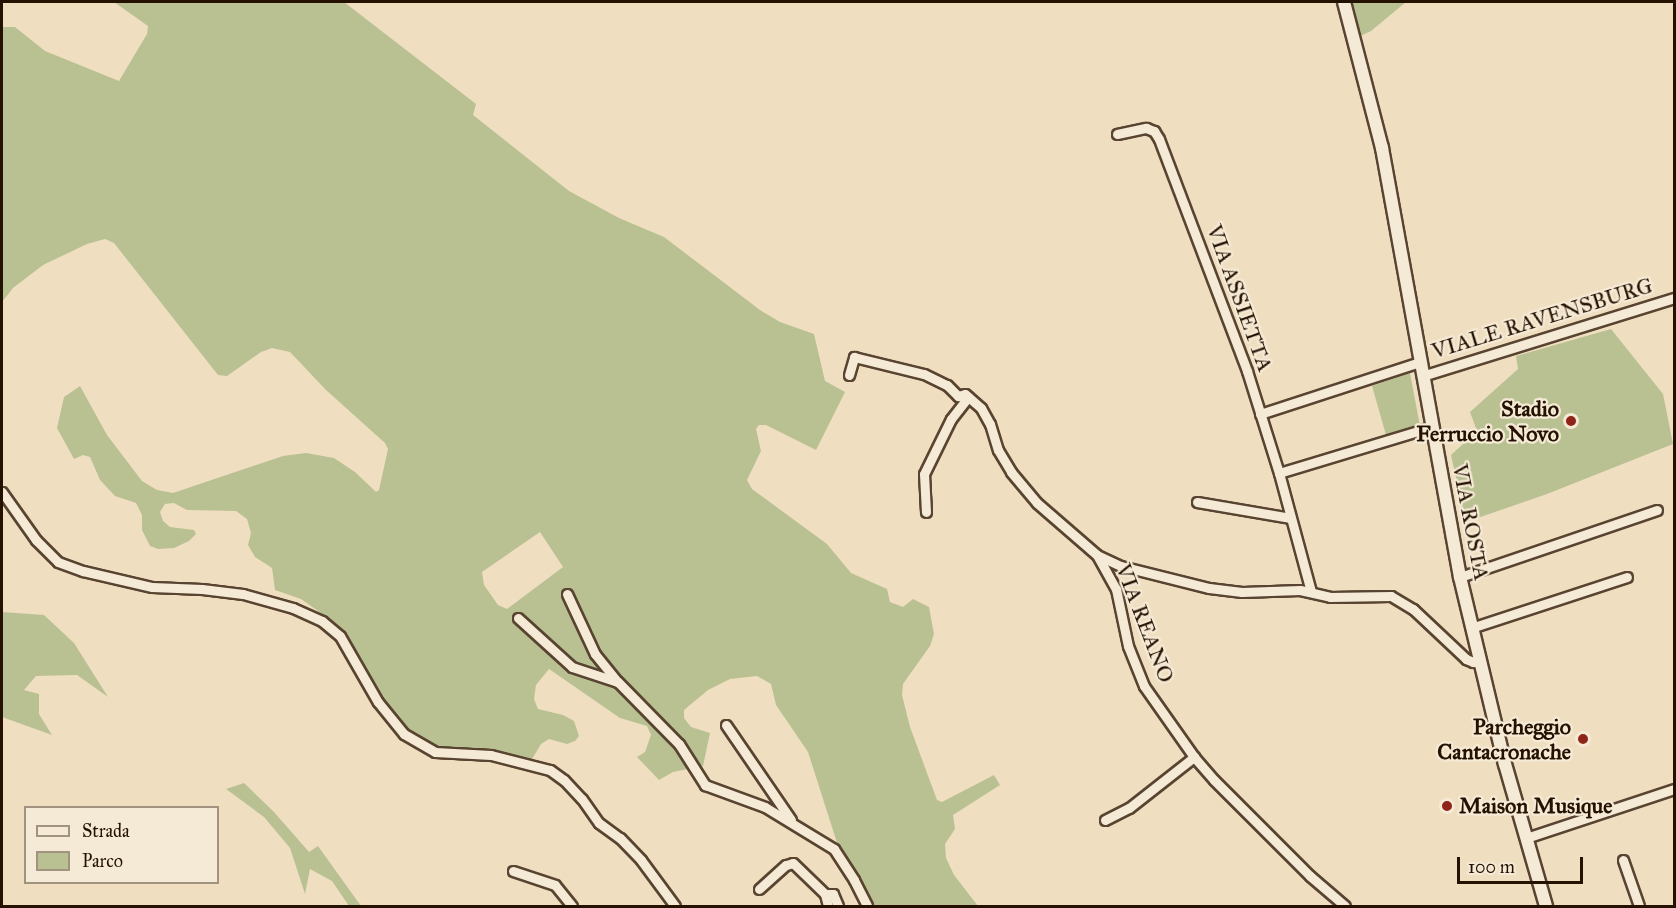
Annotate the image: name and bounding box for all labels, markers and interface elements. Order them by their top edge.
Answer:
street label: VIA ASSIETTA [1201,221,1279,375]
street label: VIALE RAVENSBURG [1428,272,1656,364]
place label: Stadio Ferruccio Novo [1416,395,1559,446]
marker: Stadio Ferruccio Novo [1564,414,1578,428]
street label: VIA ROSTA [1447,461,1495,583]
street label: VIA REANO [1110,560,1180,686]
place label: Parcheggio Cantacronache [1437,713,1571,764]
marker: Parcheggio Cantacronache [1576,732,1590,746]
place label: Maison Musique [1459,793,1612,819]
marker: Maison Musique [1440,799,1454,813]
legend [24,806,219,884]
text: Strada [82,820,130,842]
scale bar [1460,845,1586,883]
text: Parco [82,850,123,872]
text: 100 m [1468,856,1515,878]

